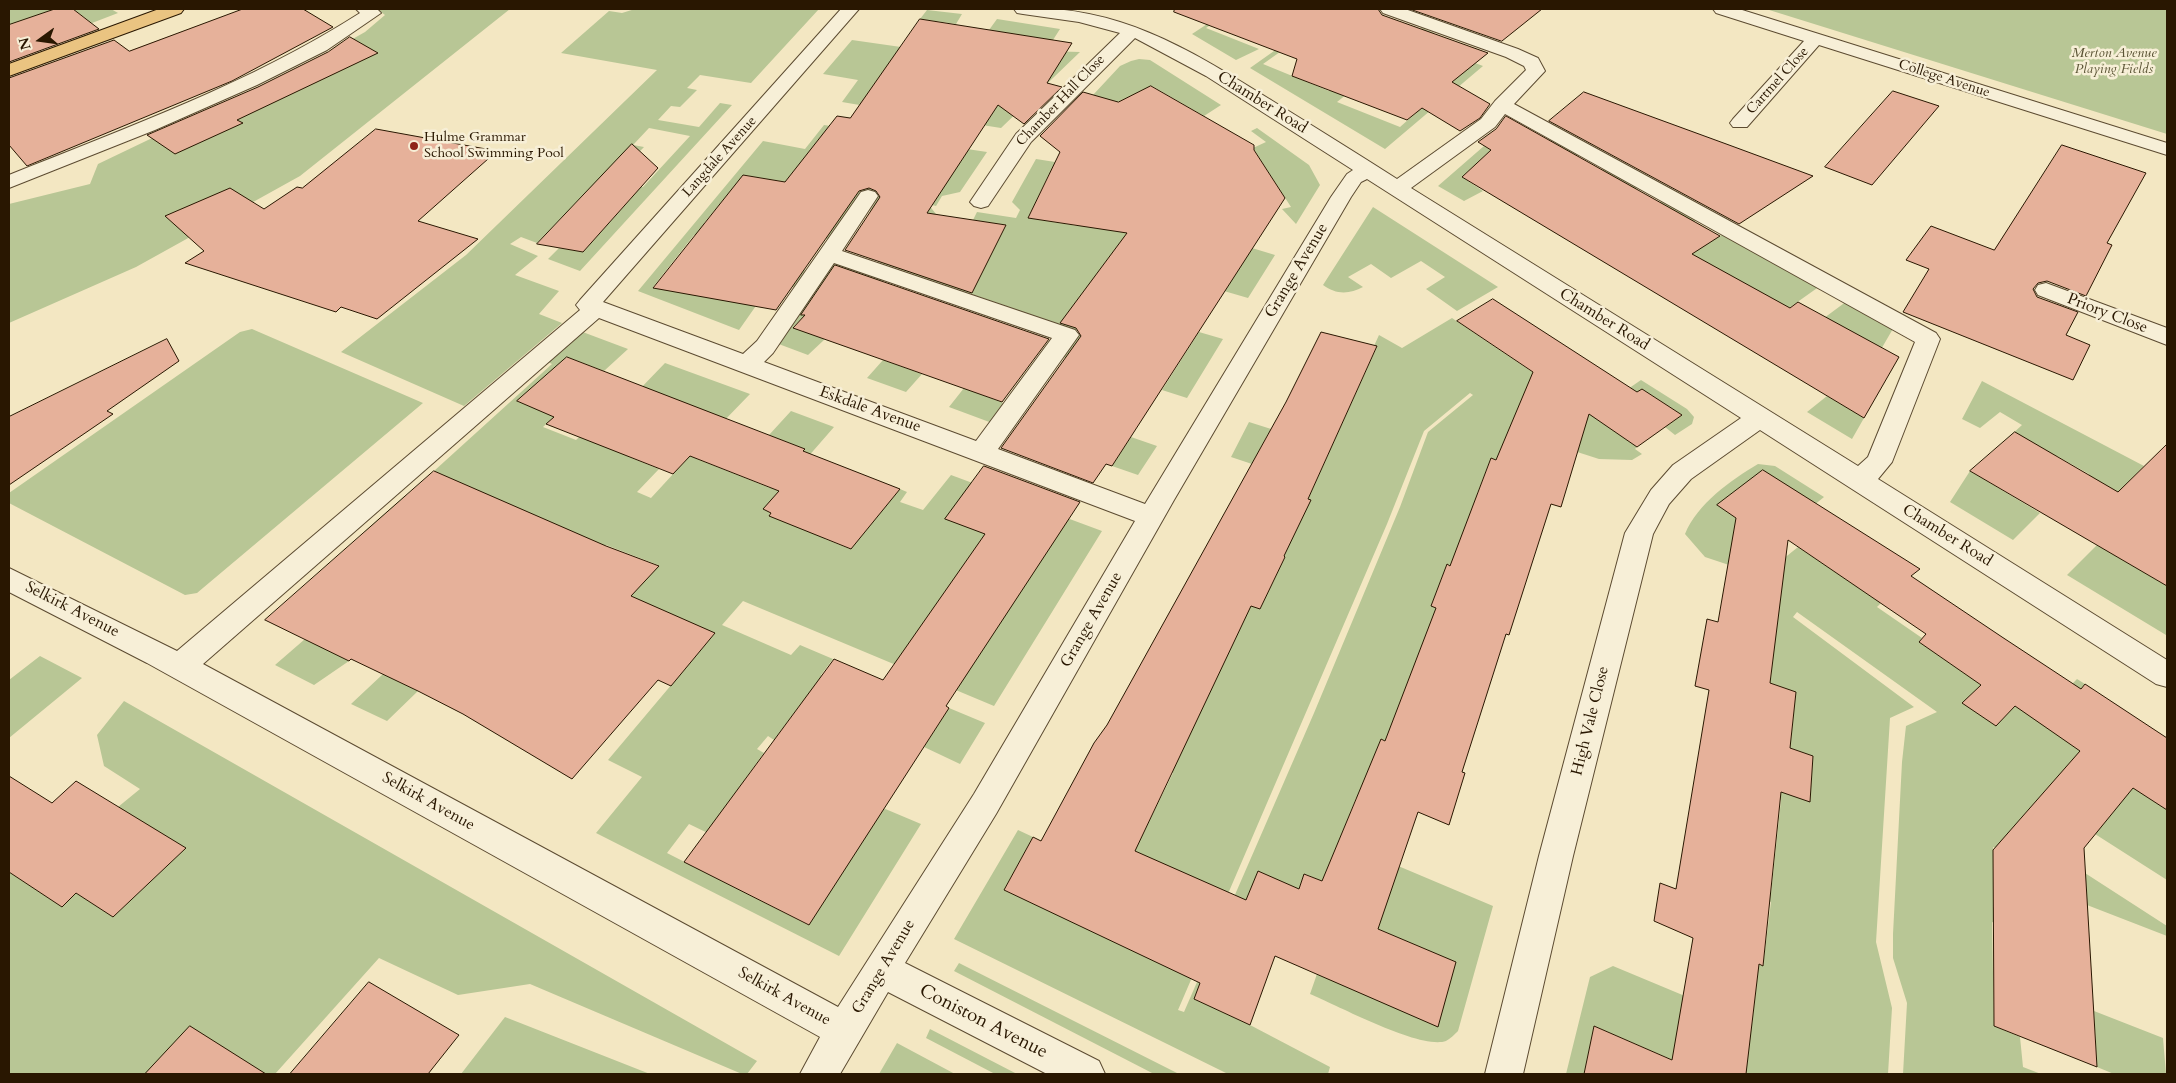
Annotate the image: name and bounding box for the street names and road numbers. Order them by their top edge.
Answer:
street label: Cartmel Close [1743,44,1813,118]
street label: Chamber Hall Close [1013,52,1109,150]
street label: College Avenue [1896,56,1992,102]
street label: Chamber Road [1213,68,1311,138]
street label: Langdale Avenue [679,113,761,201]
street label: Grange Avenue [1261,220,1333,322]
street label: Chamber Road [1555,285,1653,355]
street label: Priory Close [2064,290,2150,338]
street label: Eskdale Avenue [817,383,923,437]
street label: Chamber Road [1898,501,1996,571]
street label: Grange Avenue [1057,569,1127,671]
street label: Selkirk Avenue [22,578,122,642]
street label: High Vale Close [1568,664,1614,778]
street label: Selkirk Avenue [378,769,478,835]
street label: Grange Avenue [848,916,920,1018]
street label: Selkirk Avenue [734,964,834,1030]
street label: Coniston Avenue [915,980,1051,1064]

